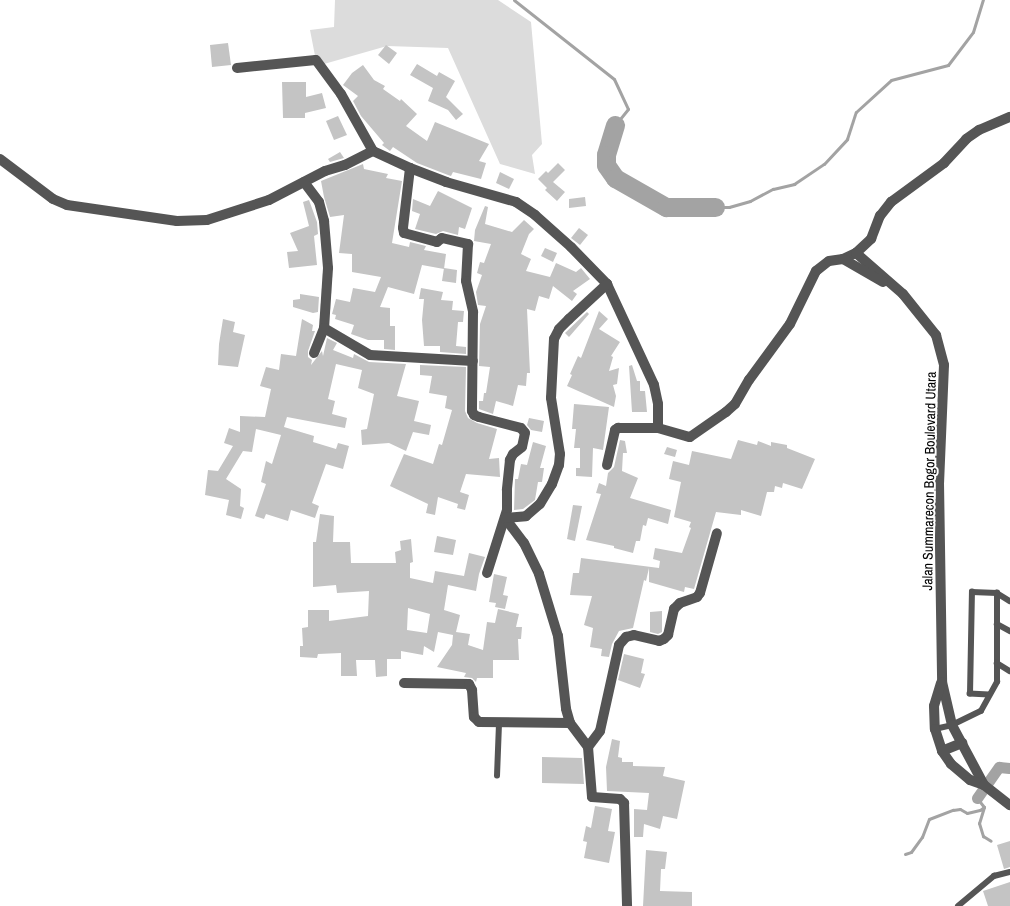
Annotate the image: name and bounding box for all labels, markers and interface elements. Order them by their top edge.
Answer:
street label: Jalan Summarecon Bogor Boulevard Utara [919,371,939,591]

